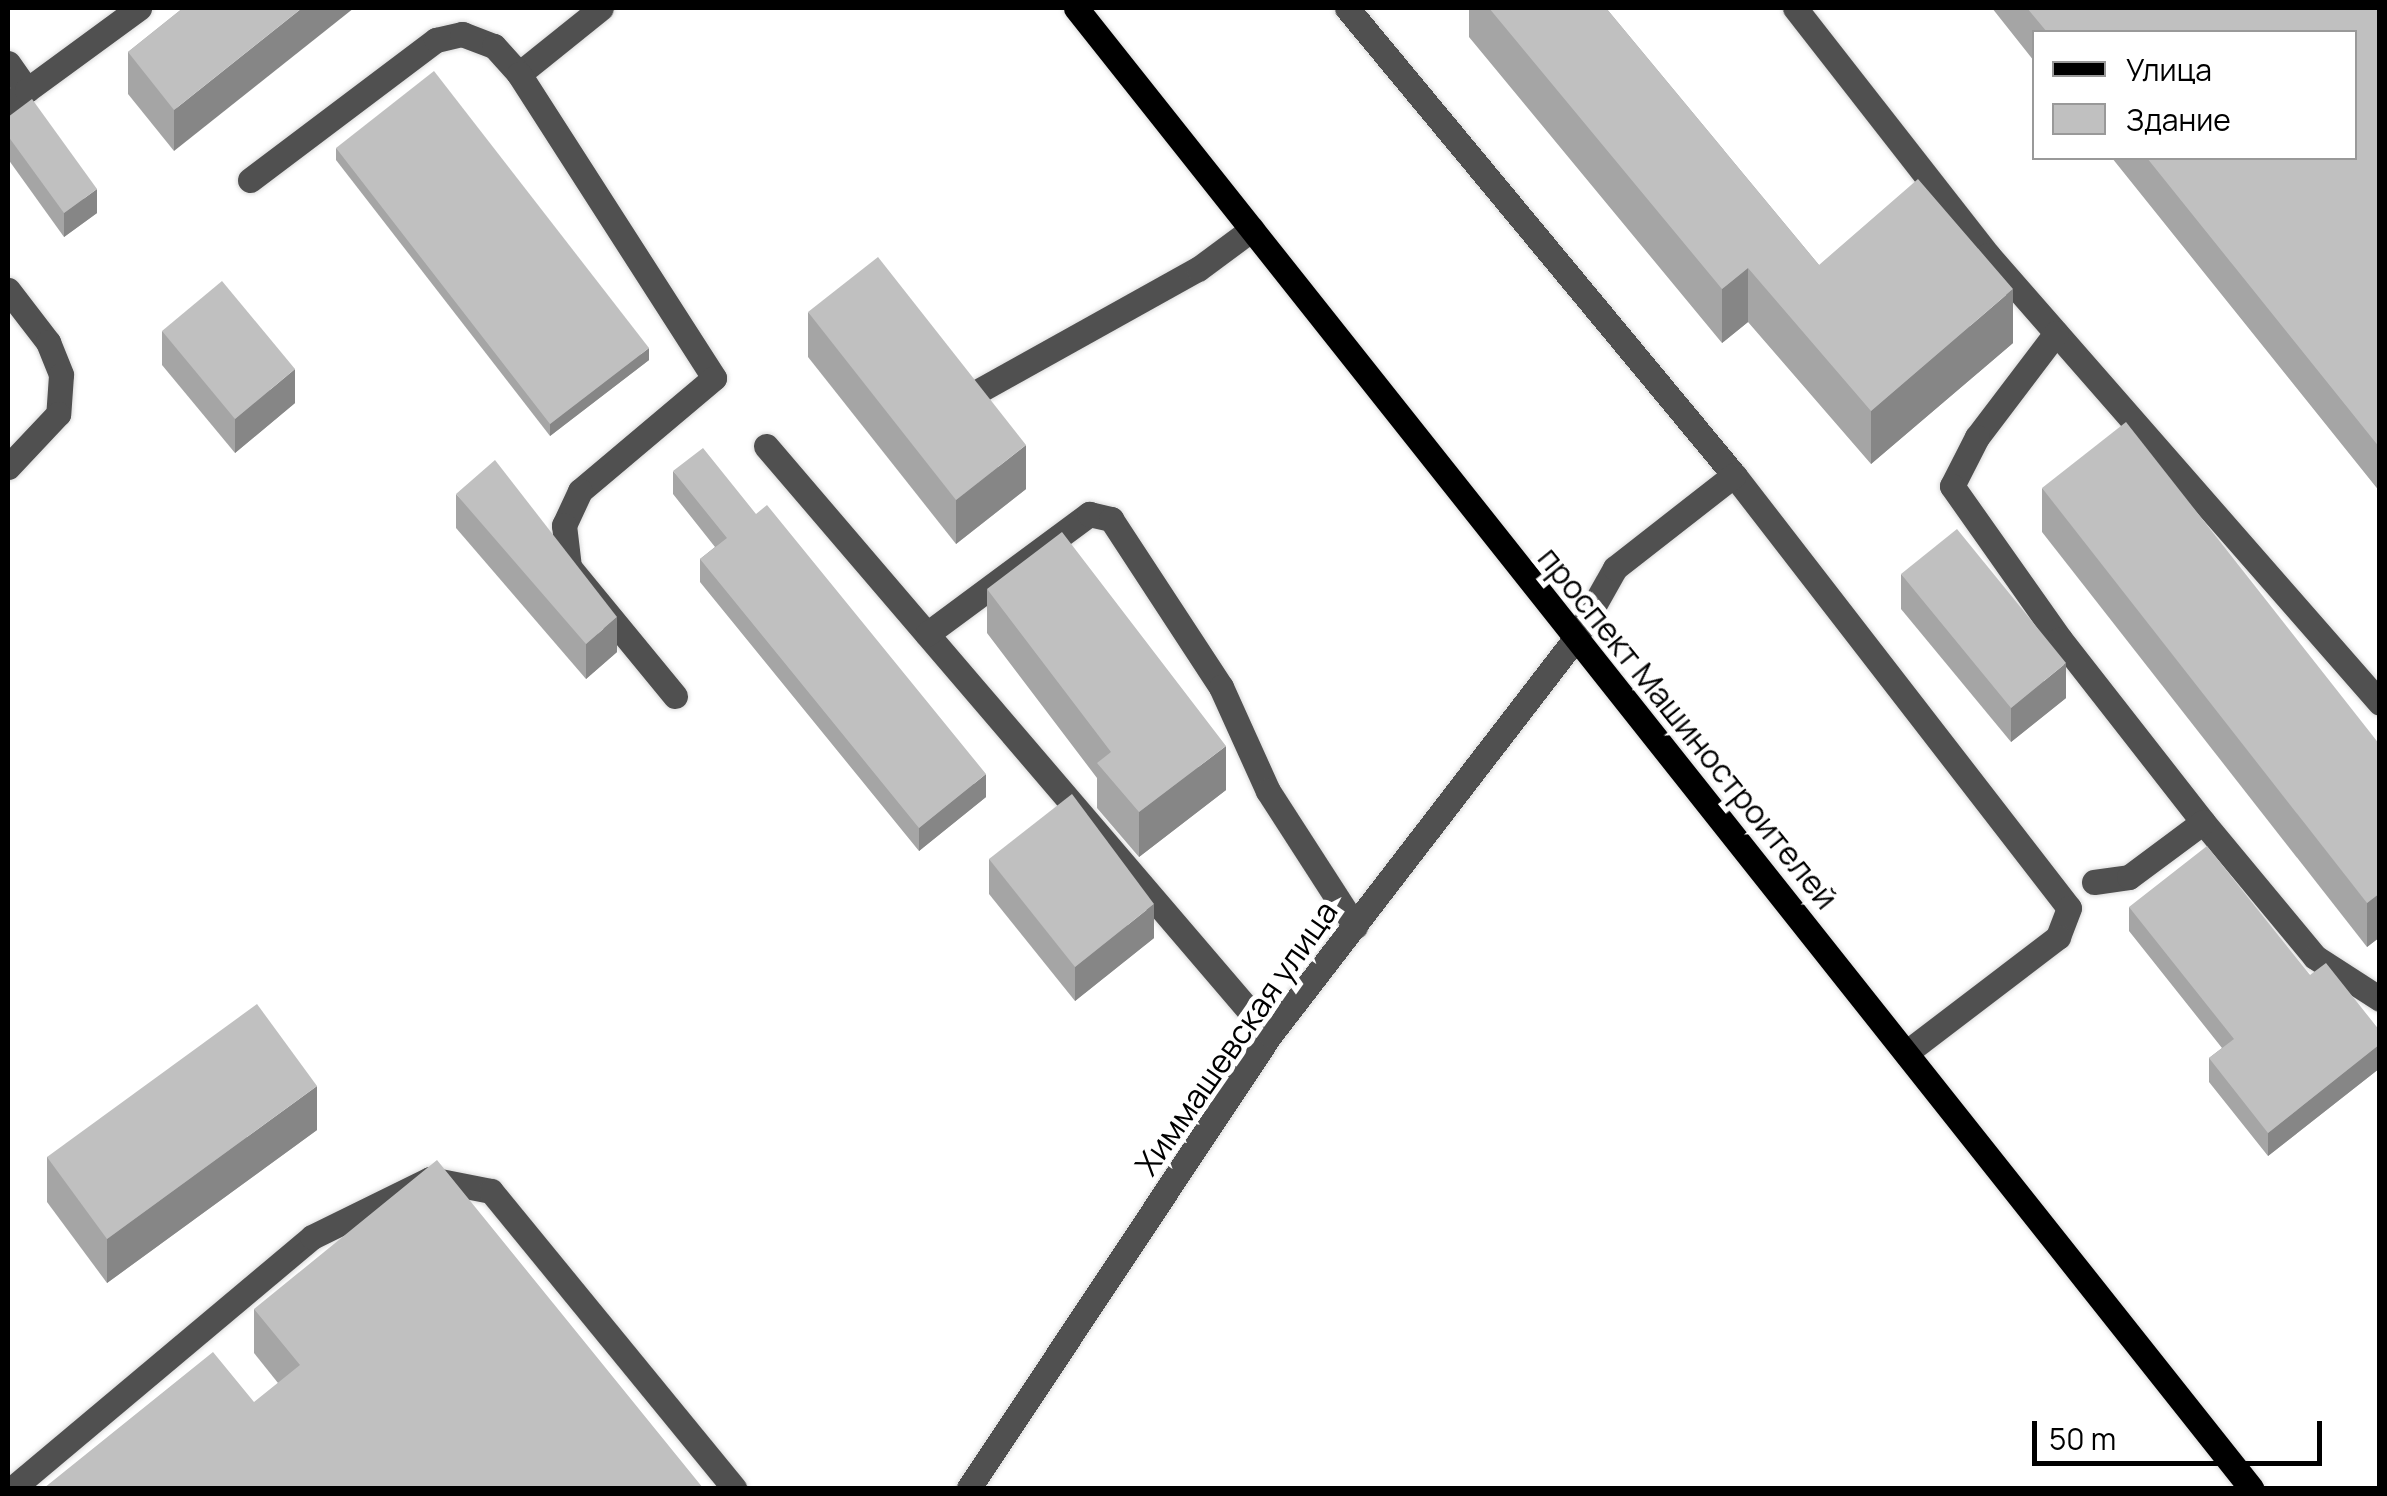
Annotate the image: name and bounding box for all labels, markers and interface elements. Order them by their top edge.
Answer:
legend [2032,30,2357,160]
text: Улица [2126,49,2212,90]
text: Здание [2126,99,2231,140]
street label: проспект Машиностроителей [1530,540,1846,916]
street label: Химмашевская улица [1127,894,1345,1182]
scale bar [2037,1401,2327,1463]
text: 50 m [2049,1418,2116,1459]

